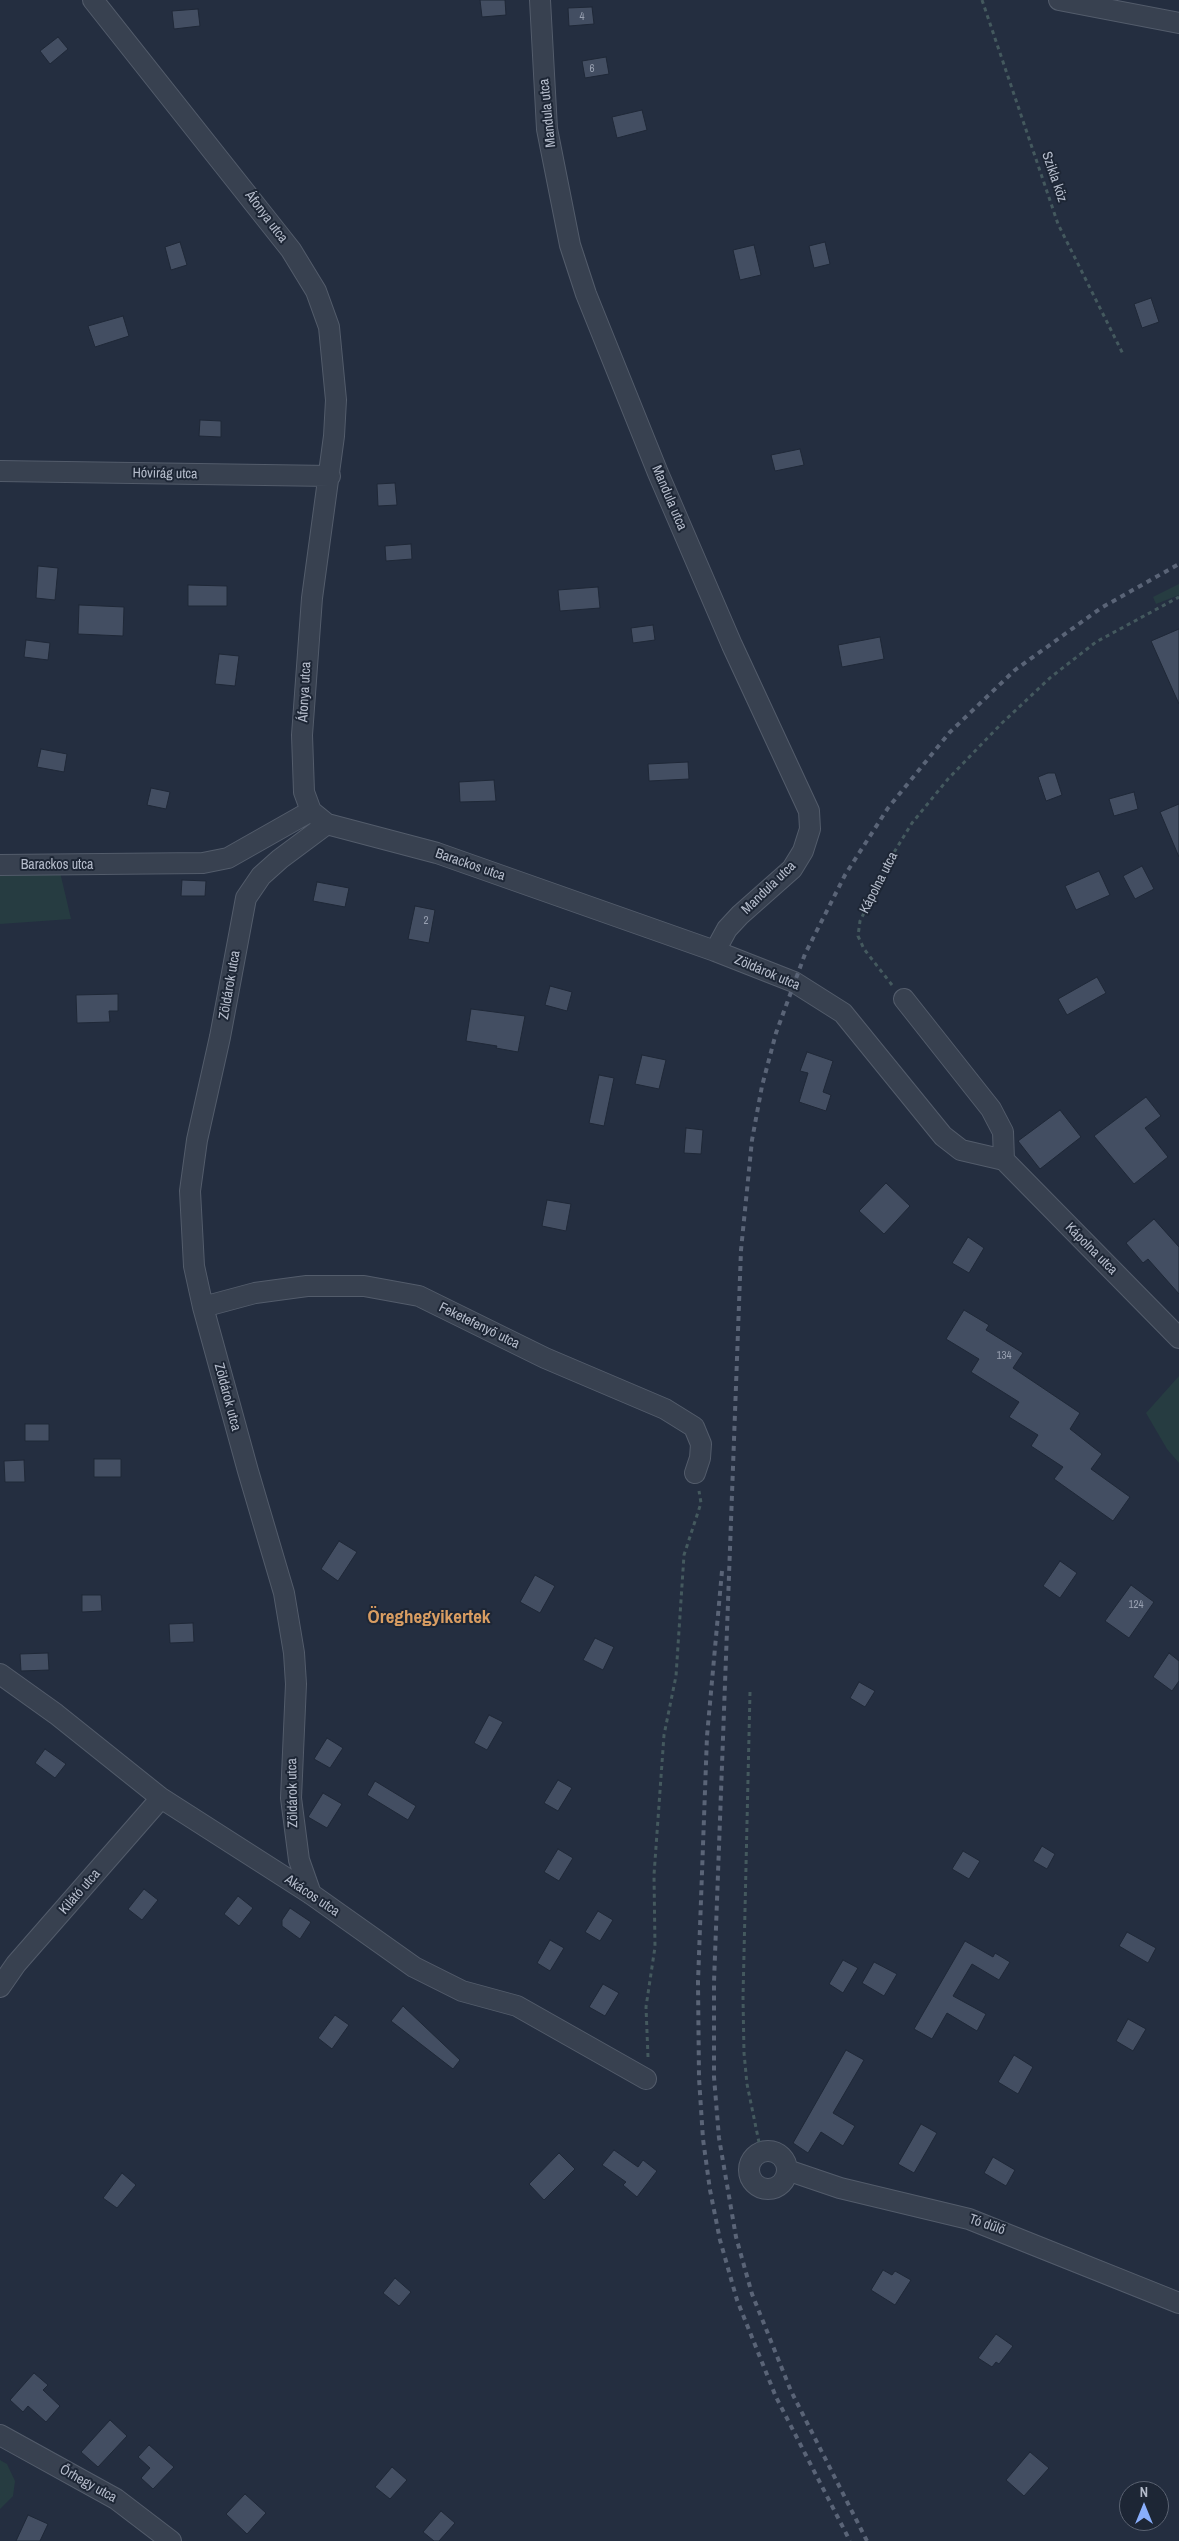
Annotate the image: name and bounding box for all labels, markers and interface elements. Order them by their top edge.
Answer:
house number: 4 [579,10,585,24]
house number: 6 [589,62,595,76]
street label: Mandula utca [536,78,560,148]
street label: Szikla köz [1038,150,1070,204]
street label: Áfonya utca [241,188,291,246]
street label: Mandula utca [648,463,690,533]
street label: Hóvirág utca [132,465,198,483]
street label: Áfonya utca [295,661,315,723]
street label: Barackos utca [433,845,507,885]
street label: Kápolna utca [856,849,902,917]
street label: Barackos utca [21,857,93,873]
street label: Mandula utca [738,858,800,918]
house number: 2 [423,914,429,928]
street label: Zöldárok utca [216,949,244,1021]
street label: Zöldárok utca [732,952,802,994]
street label: Kápolna utca [1061,1219,1121,1279]
street label: Feketefenyő utca [436,1299,522,1353]
house number: 134 [996,1349,1012,1363]
street label: Zöldárok utca [210,1361,244,1433]
house number: 124 [1128,1598,1144,1612]
district label: Öreghegyikertek [368,1607,490,1629]
street label: Zöldárok utca [284,1758,302,1828]
street label: Kilátó utca [56,1866,104,1918]
street label: Akácos utca [281,1872,343,1920]
street label: Tó dűlő [967,2211,1007,2239]
street label: Őrhegy utca [57,2461,119,2507]
north arrow [1119,2481,1169,2531]
text: N [1140,2483,1148,2501]

